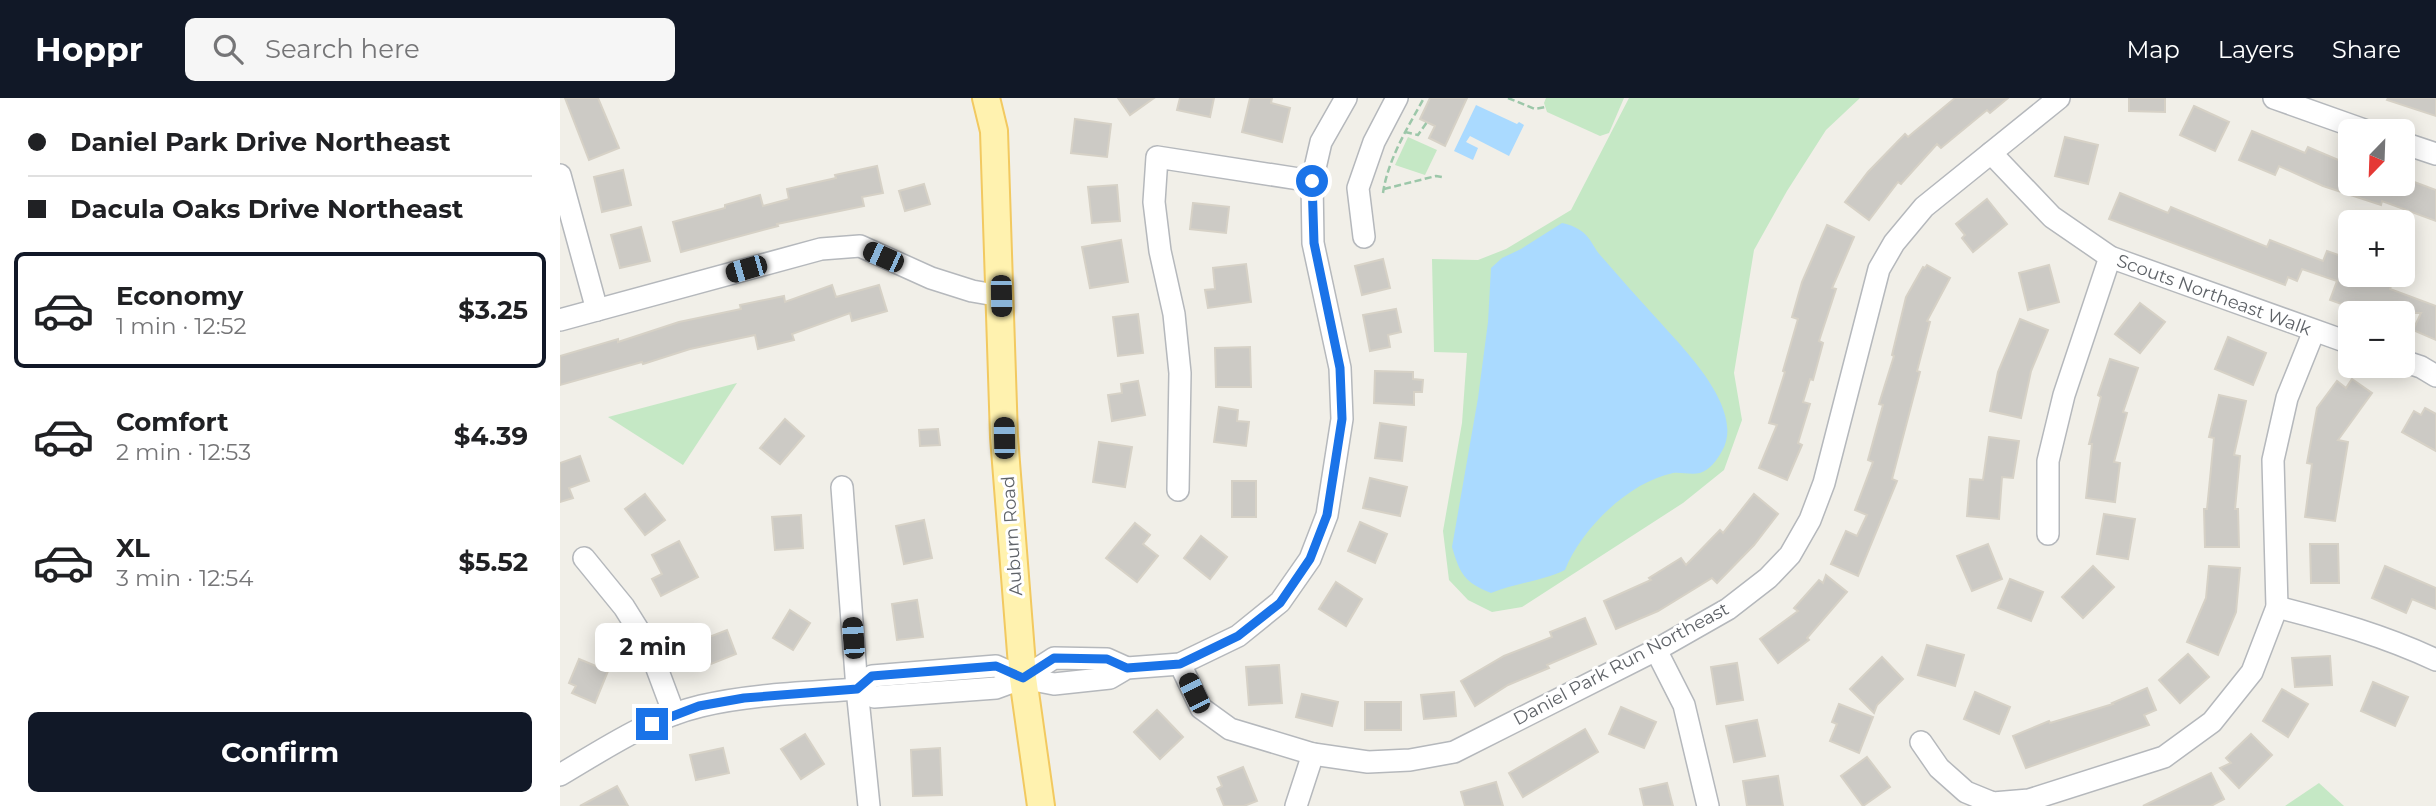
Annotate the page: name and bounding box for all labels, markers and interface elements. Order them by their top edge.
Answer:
search box [185,18,675,81]
text: Hoppr [35,29,143,69]
icon: search [209,30,247,68]
text: Search here [265,33,420,65]
text: Map [2126,35,2180,64]
text: Layers [2218,35,2294,64]
text: Share [2332,35,2401,64]
north arrow [2338,119,2415,196]
map controls [2338,119,2415,378]
text: Daniel Park Drive Northeast [70,126,451,158]
route start [1296,165,1328,197]
text: Dacula Oaks Drive Northeast [70,193,463,225]
button: + [2338,210,2415,287]
car [860,239,907,275]
street label: Scouts Northeast Walk [2114,250,2314,341]
car [723,253,770,285]
car [991,275,1012,317]
icon: car [32,279,95,342]
text: Economy [116,280,243,312]
text: $3.25 [458,294,528,326]
button: − [2338,301,2415,378]
text: 1 min · 12:52 [116,312,247,340]
icon: car [32,405,95,468]
text: Comfort [116,406,228,438]
car [994,417,1015,459]
text: $4.39 [454,420,528,452]
text: 2 min · 12:53 [116,438,251,466]
street label: Auburn Road [997,475,1027,597]
icon: car [32,531,95,594]
text: XL [116,532,150,564]
text: $5.52 [458,546,528,578]
text: 3 min · 12:54 [116,564,253,592]
street label: Daniel Park Run Northeast [1509,598,1733,730]
car [842,616,865,660]
callout: 2 min [594,622,710,672]
text: 2 min [619,633,687,661]
car [1176,670,1213,716]
route end [636,708,668,740]
button: Confirm [28,712,532,792]

